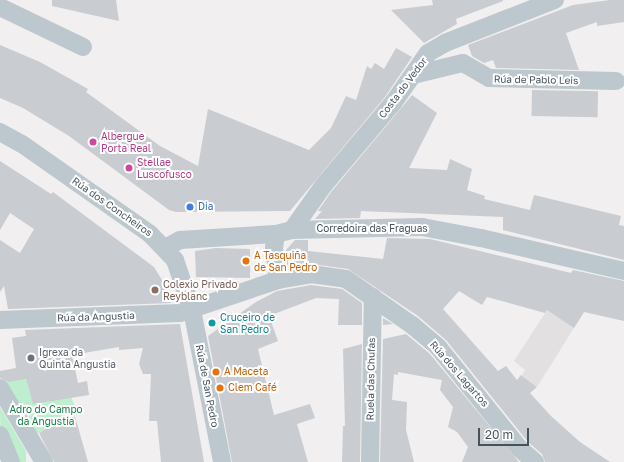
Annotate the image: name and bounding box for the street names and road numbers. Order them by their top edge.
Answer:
street label: Costa do Vedor [376,55,430,121]
street label: Rúa de Pablo Leis [494,73,578,87]
street label: Rúa dos Concheiros [70,175,154,239]
street label: Corredoira das Fraguas [316,223,428,235]
street label: Rúa da Angustia [57,310,135,324]
street label: Ruela das Chufas [364,338,378,420]
street label: Rúa dos Lagartos [427,339,491,409]
street label: Rúa de San Pedro [193,344,221,428]

